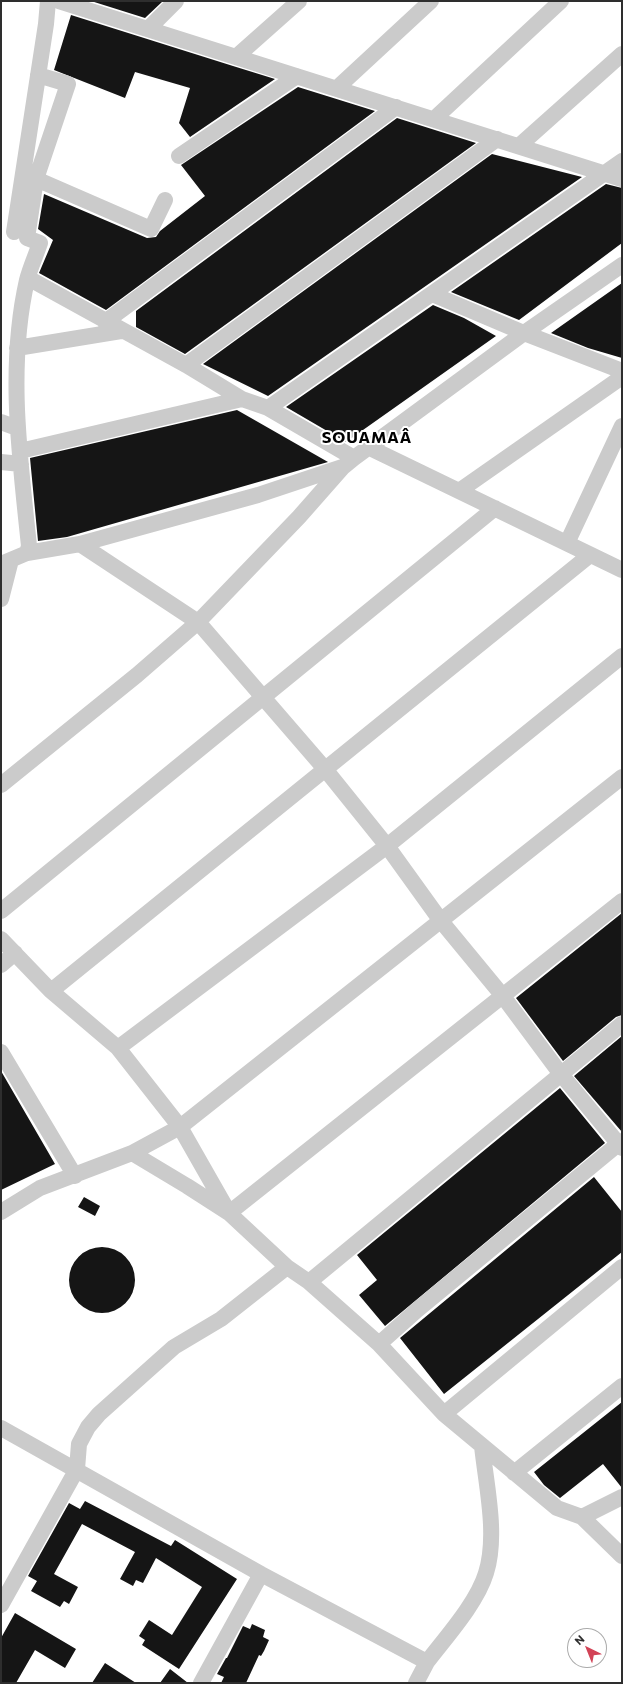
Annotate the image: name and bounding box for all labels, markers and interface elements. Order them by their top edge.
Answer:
district label: SOUAMAÂ [322,428,412,448]
north arrow [567,1628,607,1668]
text: N [572,1632,587,1647]

